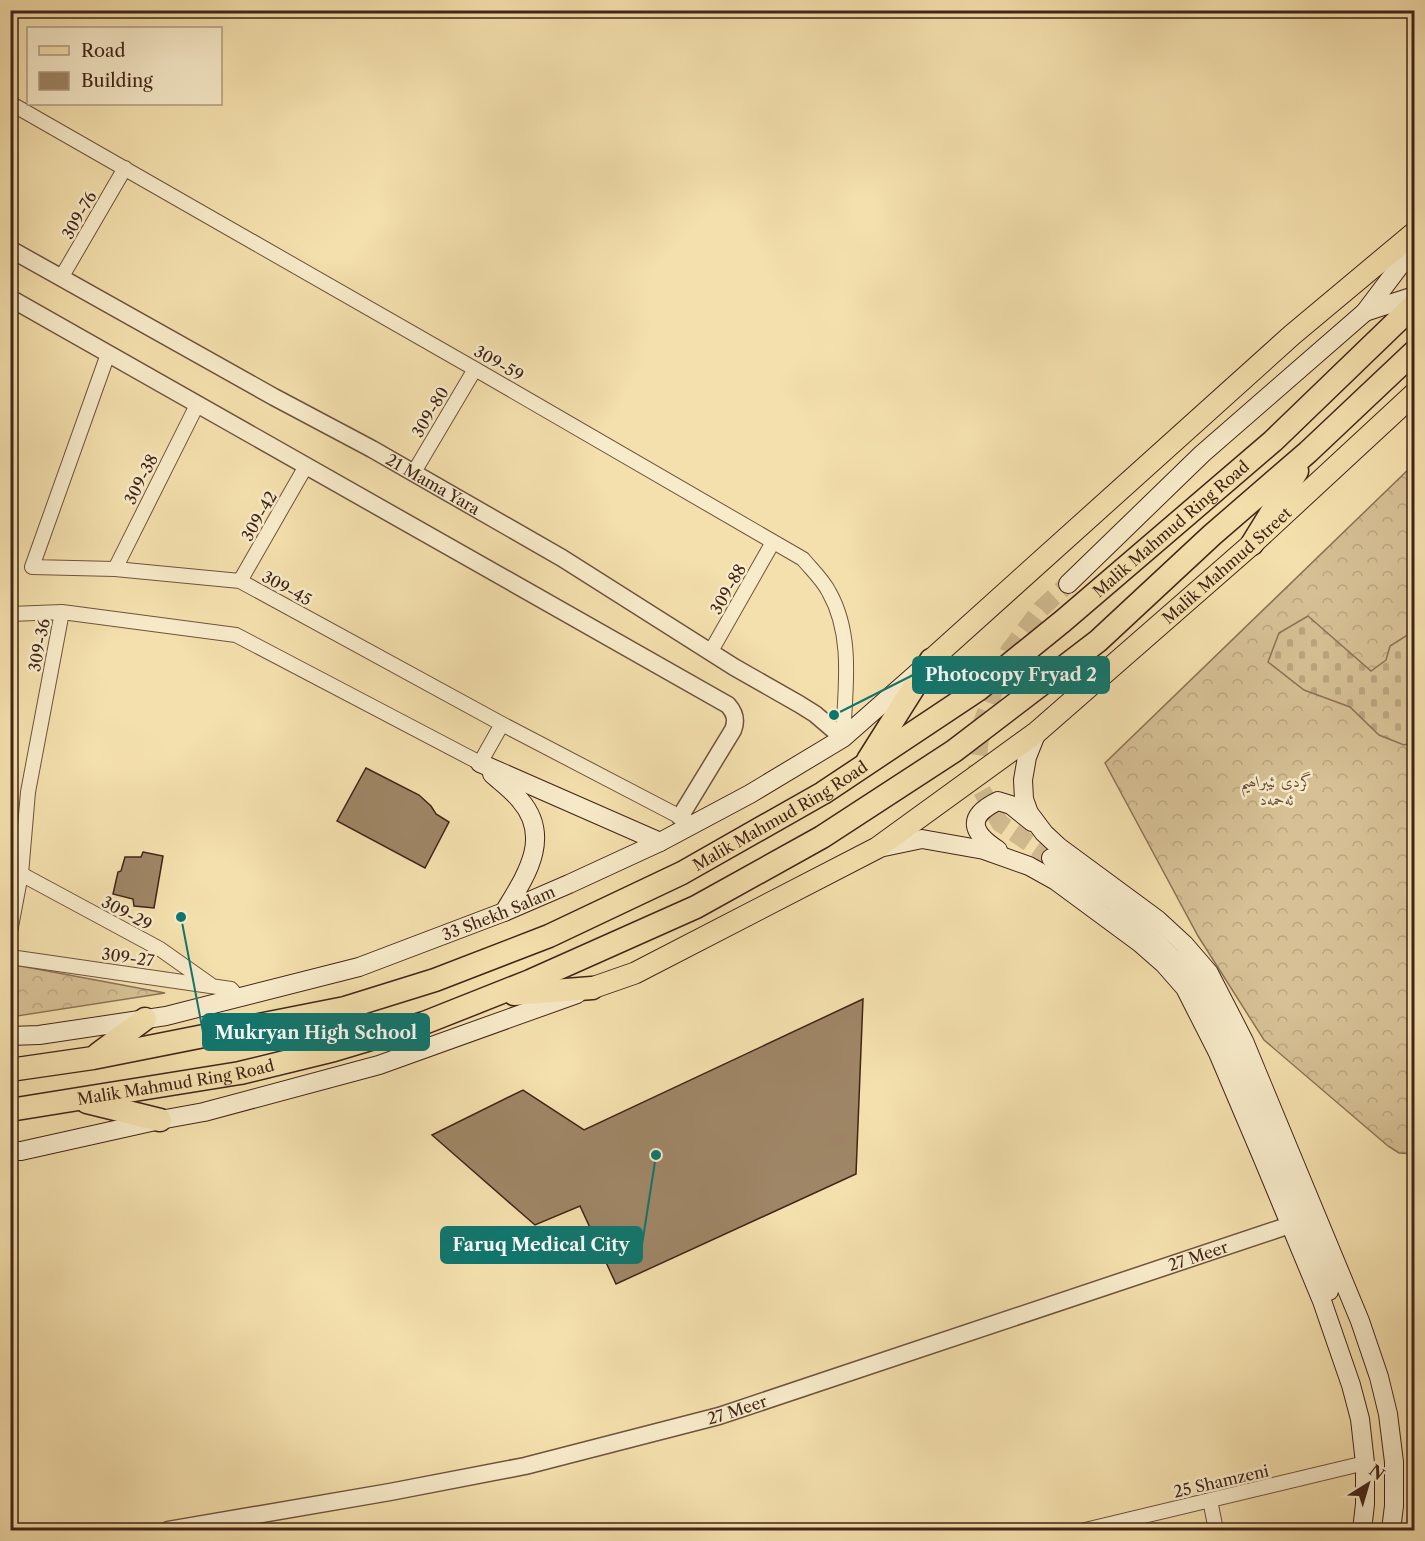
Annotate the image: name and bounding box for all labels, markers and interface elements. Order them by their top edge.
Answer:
legend [27,27,222,105]
text: Road [81,40,126,62]
text: Building [81,70,153,92]
street label: 309-76 [57,187,101,243]
street label: 309-59 [471,341,527,385]
street label: 309-80 [407,383,453,441]
street label: 21 Mama Yara [383,449,484,519]
street label: 309-38 [120,450,162,508]
street label: Malik Mahmud Ring Road [1088,456,1253,601]
street label: 309-42 [237,488,281,544]
street label: Malik Mahmud Street [1158,503,1296,628]
street label: 309-88 [706,560,750,618]
street label: 309-45 [259,566,315,610]
street label: 309-36 [24,617,54,673]
callout: Photocopy Fryad 2 [913,657,1109,693]
text: Photocopy Fryad 2 [925,664,1097,686]
street label: Malik Mahmud Ring Road [689,756,871,875]
park label: گردی ئیبراھیم ئەحمەد [1240,771,1314,809]
street label: 33 Shekh Salam [439,881,558,945]
street label: 309-29 [98,891,156,935]
street label: 309-27 [100,943,156,971]
callout: Mukryan High School [203,1014,429,1050]
text: Mukryan High School [215,1022,417,1044]
street label: Malik Mahmud Ring Road [76,1055,276,1109]
callout: Faruq Medical City [441,1227,642,1263]
text: Faruq Medical City [452,1234,631,1256]
street label: 27 Meer [1165,1236,1231,1275]
street label: 27 Meer [705,1391,770,1429]
north arrow [1338,1454,1398,1514]
street label: 25 Shamzeni [1171,1460,1271,1502]
text: N [1365,1460,1389,1484]

